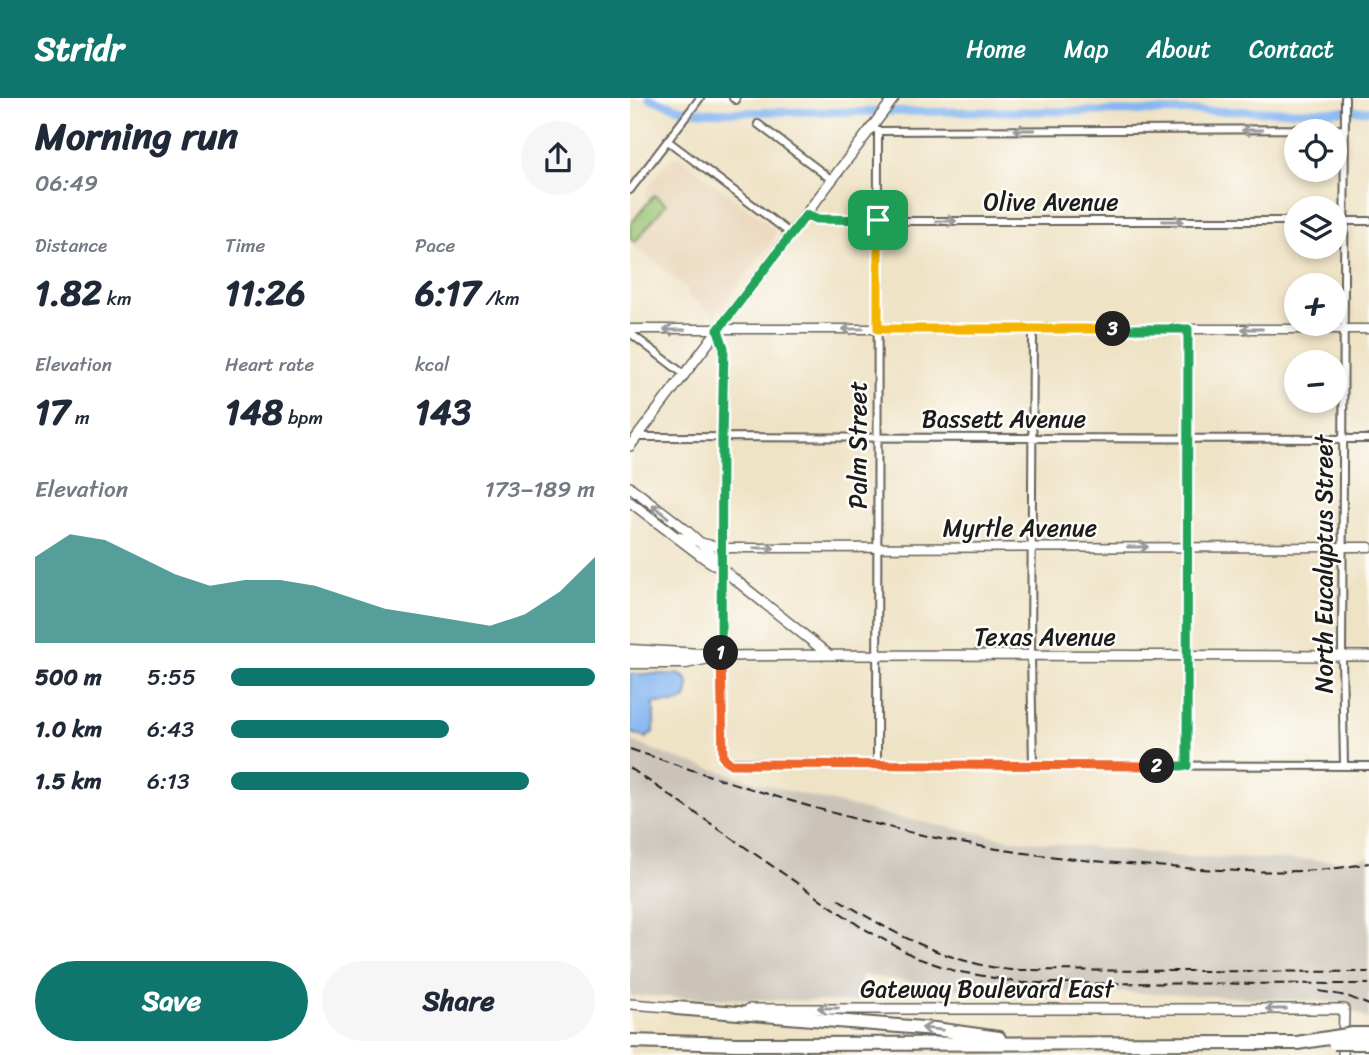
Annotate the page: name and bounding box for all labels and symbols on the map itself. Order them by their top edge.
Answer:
one-way arrow [1013,123,1036,137]
one-way arrow [1240,123,1263,137]
street label: Olive Avenue [983,181,1119,223]
pin [848,190,908,250]
one-way arrow [934,214,957,228]
one-way arrow [1162,214,1185,228]
pin: 3 [1096,312,1130,346]
one-way arrow [842,322,865,336]
one-way arrow [1241,322,1264,336]
one-way arrow [663,323,686,337]
street label: Palm Street [837,381,879,509]
street label: Bassett Avenue [922,398,1086,440]
street label: North Eucalyptus Street [1303,433,1345,693]
one-way arrow [651,503,669,518]
street label: Myrtle Avenue [943,507,1097,549]
one-way arrow [1127,540,1150,554]
one-way arrow [752,541,775,555]
street label: Texas Avenue [974,616,1116,658]
pin: 1 [704,636,738,670]
pin: 2 [1140,748,1174,784]
street label: Gateway Boulevard East [860,968,1115,1010]
one-way arrow [817,1001,840,1015]
one-way arrow [1265,1002,1288,1016]
one-way arrow [921,1022,944,1035]

